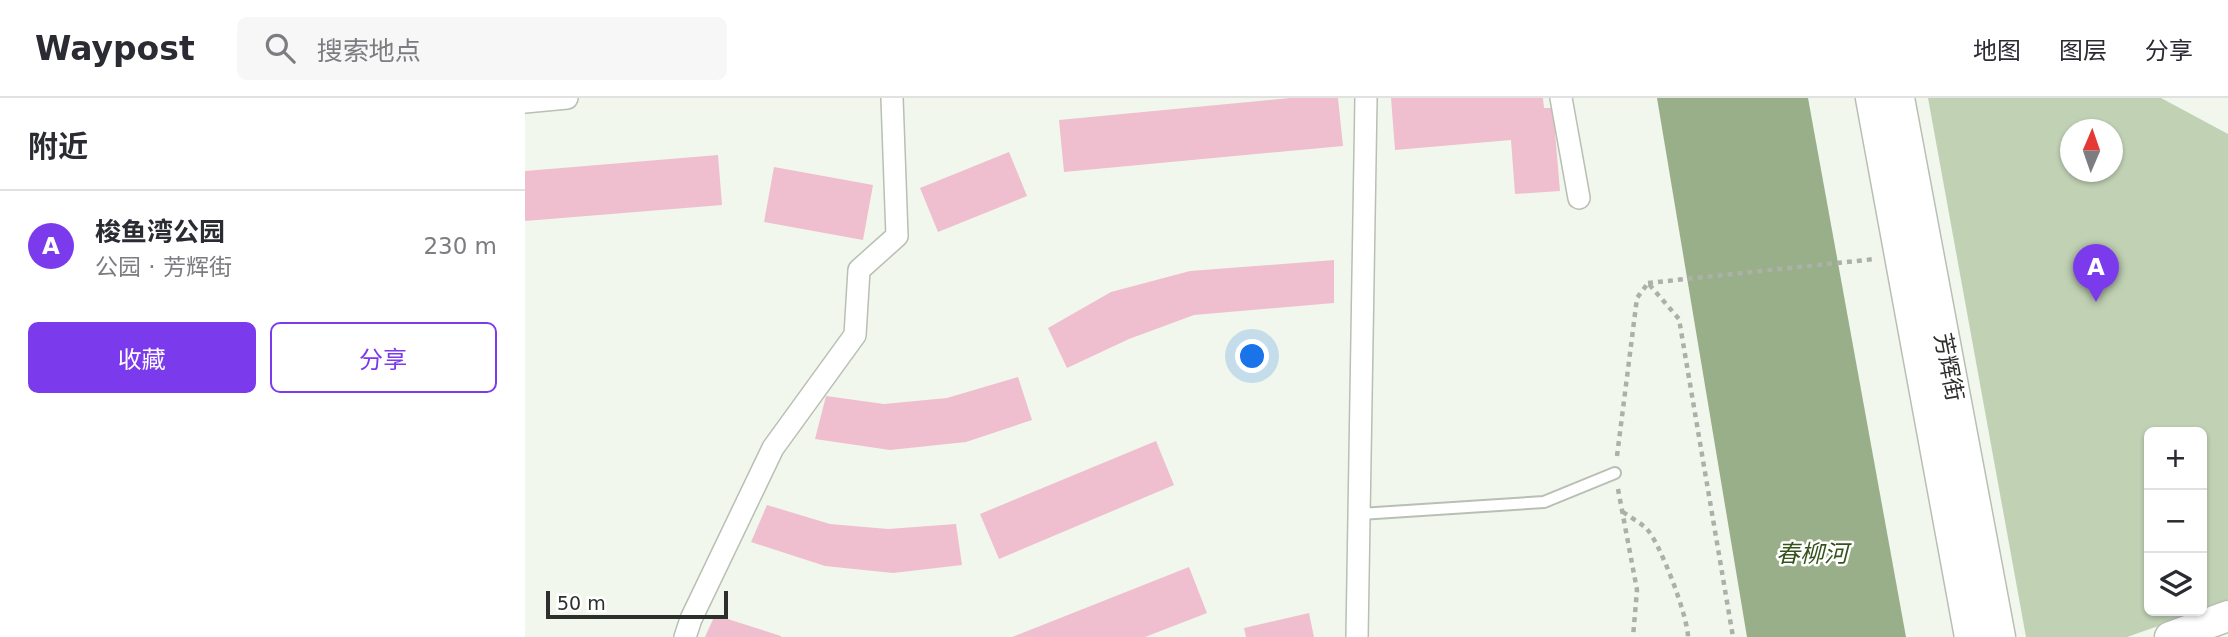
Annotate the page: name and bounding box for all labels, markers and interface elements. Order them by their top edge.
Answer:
search box [237,17,727,80]
text: Waypost [35,29,195,68]
icon: search [261,29,299,67]
text: 搜索地点 [317,36,421,66]
text: 地图 [1973,37,2021,65]
text: 图层 [2059,37,2107,65]
text: 分享 [2145,37,2193,65]
north arrow [2060,119,2123,182]
text: 附近 [28,129,88,164]
text: 梭鱼湾公园 [95,217,225,247]
text: A [42,233,60,259]
text: 230 m [423,233,497,259]
pin: A [2073,244,2119,302]
text: 公园 · 芳辉街 [95,254,232,280]
button: 收藏 [28,322,256,393]
button: 分享 [270,322,497,393]
street label: 芳辉街 [1930,331,1968,403]
your location [1235,339,1269,373]
map controls [2144,427,2207,616]
button: + [2144,427,2207,490]
button: − [2144,490,2207,553]
water label: 春柳河 [1776,540,1852,568]
button: layers [2144,553,2207,616]
scale bar [546,588,728,620]
text: 50 m [557,592,606,614]

